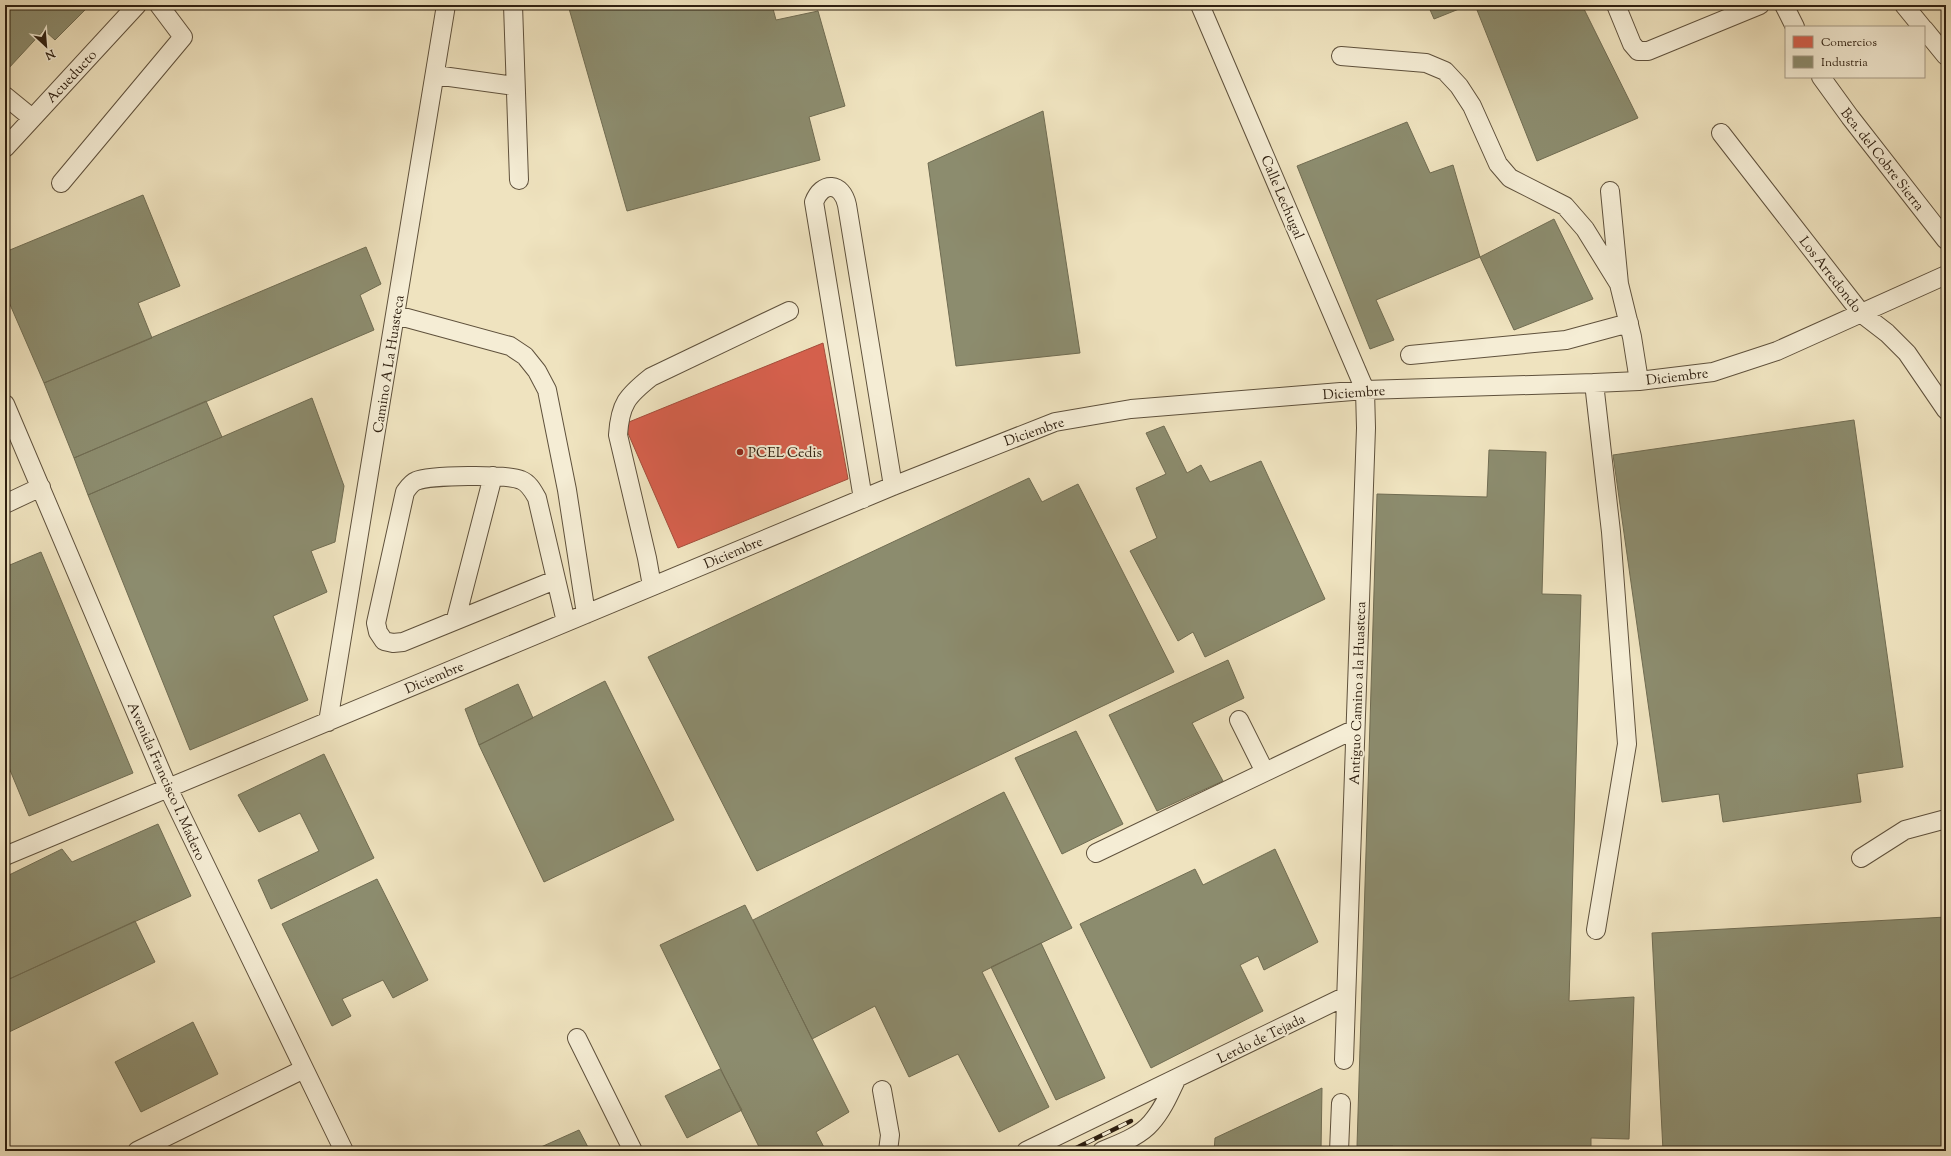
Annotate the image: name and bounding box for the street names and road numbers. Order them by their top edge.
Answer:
street label: Acueducto [43,46,103,108]
street label: Bca. del Cobre Sierra [1835,105,1928,216]
street label: Calle Lechugal [1255,153,1308,243]
street label: Los Arredondo [1793,233,1866,318]
street label: Camino A La Huasteca [369,293,411,435]
street label: Diciembre [1645,364,1710,392]
street label: Diciembre [1322,382,1386,406]
street label: Diciembre [1002,413,1068,453]
street label: Diciembre [701,532,767,575]
street label: Antiguo Camino a la Huasteca [1346,600,1372,785]
street label: Diciembre [402,657,468,700]
street label: Avenida Francisco I. Madero [121,700,209,864]
street label: Lerdo de Tejada [1215,1010,1310,1070]

